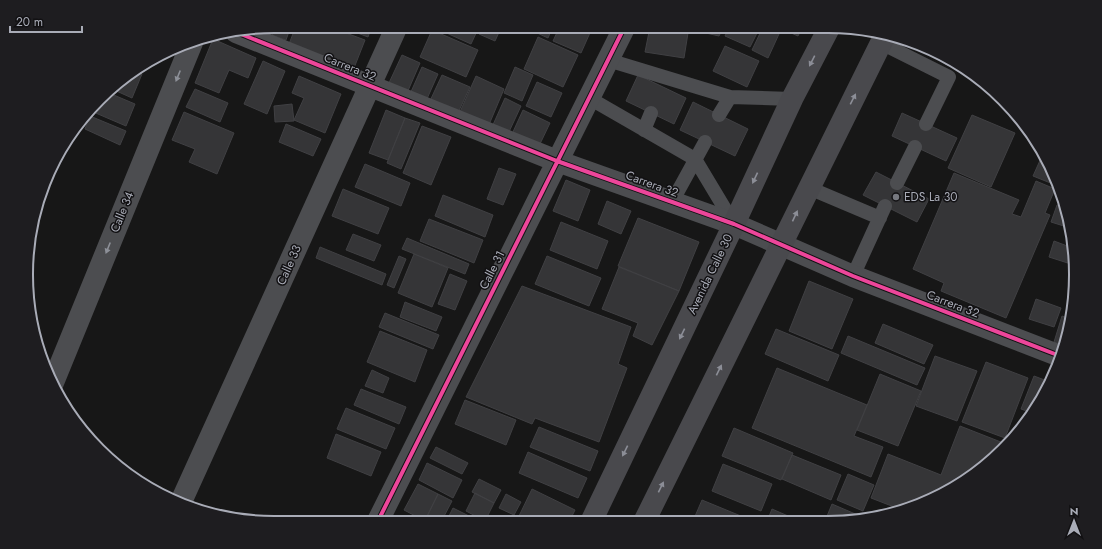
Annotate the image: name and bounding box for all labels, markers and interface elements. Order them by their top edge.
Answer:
scale bar [10,8,82,34]
text: 20 m [16,13,43,31]
street label: Carrera 32 [321,48,379,86]
one-way arrow [808,55,815,67]
one-way arrow [175,71,181,82]
one-way arrow [850,94,856,105]
street label: Carrera 32 [623,166,681,202]
one-way arrow [752,173,758,184]
place label: EDS La 30 [904,188,957,206]
street label: Calle 34 [106,189,138,235]
marker: EDS La 30 [891,192,901,202]
one-way arrow [792,210,798,222]
street label: Avenida Calle 30 [683,231,737,317]
street label: Calle 33 [272,242,306,288]
one-way arrow [104,243,110,255]
street label: Calle 31 [475,248,509,292]
street label: Carrera 32 [924,286,982,322]
one-way arrow [679,328,685,339]
one-way arrow [716,365,722,376]
one-way arrow [622,445,628,456]
one-way arrow [658,481,664,492]
north arrow [1054,501,1094,541]
text: N [1070,503,1078,519]

